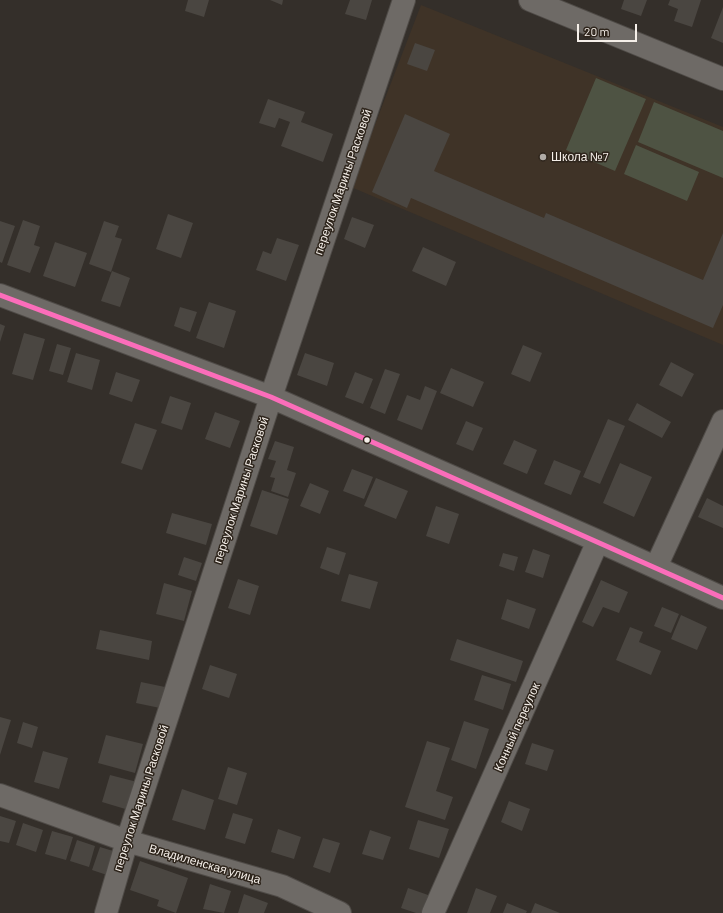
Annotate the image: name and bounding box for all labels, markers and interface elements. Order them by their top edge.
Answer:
scale bar [579,16,639,42]
text: 20 m [584,24,610,38]
street label: переулок Марины Расковой [311,107,375,257]
place label: Школа №7 [551,150,608,164]
marker: Школа №7 [538,152,548,162]
street label: переулок Марины Расковой [210,415,272,565]
unlabelled marker [362,435,372,445]
street label: Конный переулок [491,680,543,774]
street label: переулок Марины Расковой [110,723,172,873]
street label: Владиленская улица [147,841,263,887]

